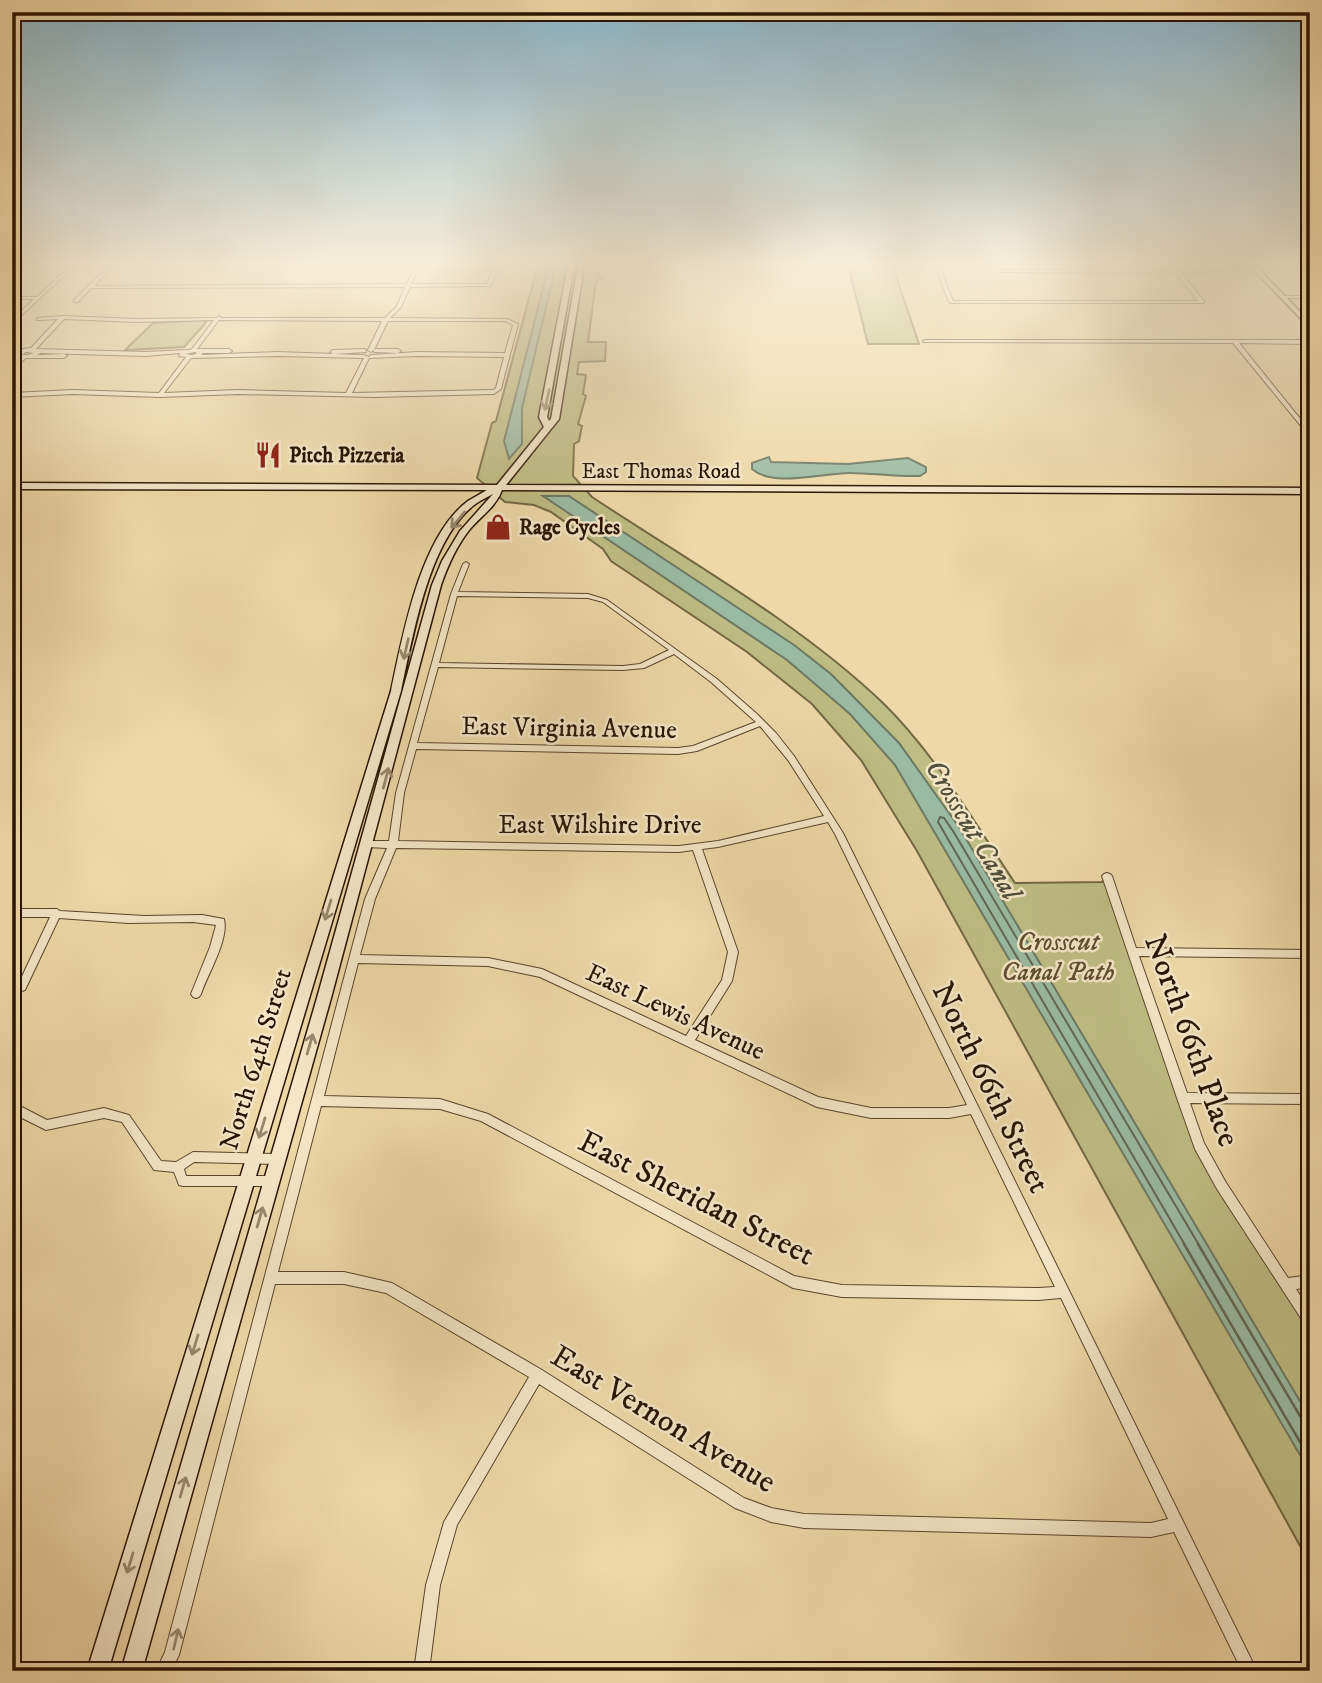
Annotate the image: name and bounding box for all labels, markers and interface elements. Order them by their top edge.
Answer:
one-way arrow [539,388,553,411]
restaurant icon: Pitch Pizzeria [253,440,283,470]
place label: Pitch Pizzeria [289,443,406,469]
street label: East Thomas Road [582,459,741,485]
one-way arrow [450,510,466,528]
shop icon: Rage Cycles [483,512,513,542]
place label: Rage Cycles [519,515,620,541]
one-way arrow [398,637,412,660]
street label: East Virginia Avenue [461,710,677,747]
water label: Crosscut Canal [917,753,1030,909]
one-way arrow [380,768,393,790]
street label: East Wilshire Drive [498,809,702,842]
one-way arrow [320,899,333,921]
park label: Crosscut Canal Path [1001,926,1115,989]
street label: North 66th Place [1134,929,1248,1152]
street label: East Lewis Avenue [580,956,770,1068]
street label: North 64th Street [213,965,300,1154]
street label: North 66th Street [922,976,1059,1200]
one-way arrow [304,1034,317,1056]
one-way arrow [254,1116,267,1138]
street label: East Sheridan Street [571,1122,821,1276]
one-way arrow [254,1206,267,1229]
one-way arrow [188,1334,201,1356]
street label: East Vernon Avenue [543,1337,783,1503]
one-way arrow [178,1477,191,1499]
one-way arrow [122,1552,135,1574]
one-way arrow [170,1628,183,1651]

